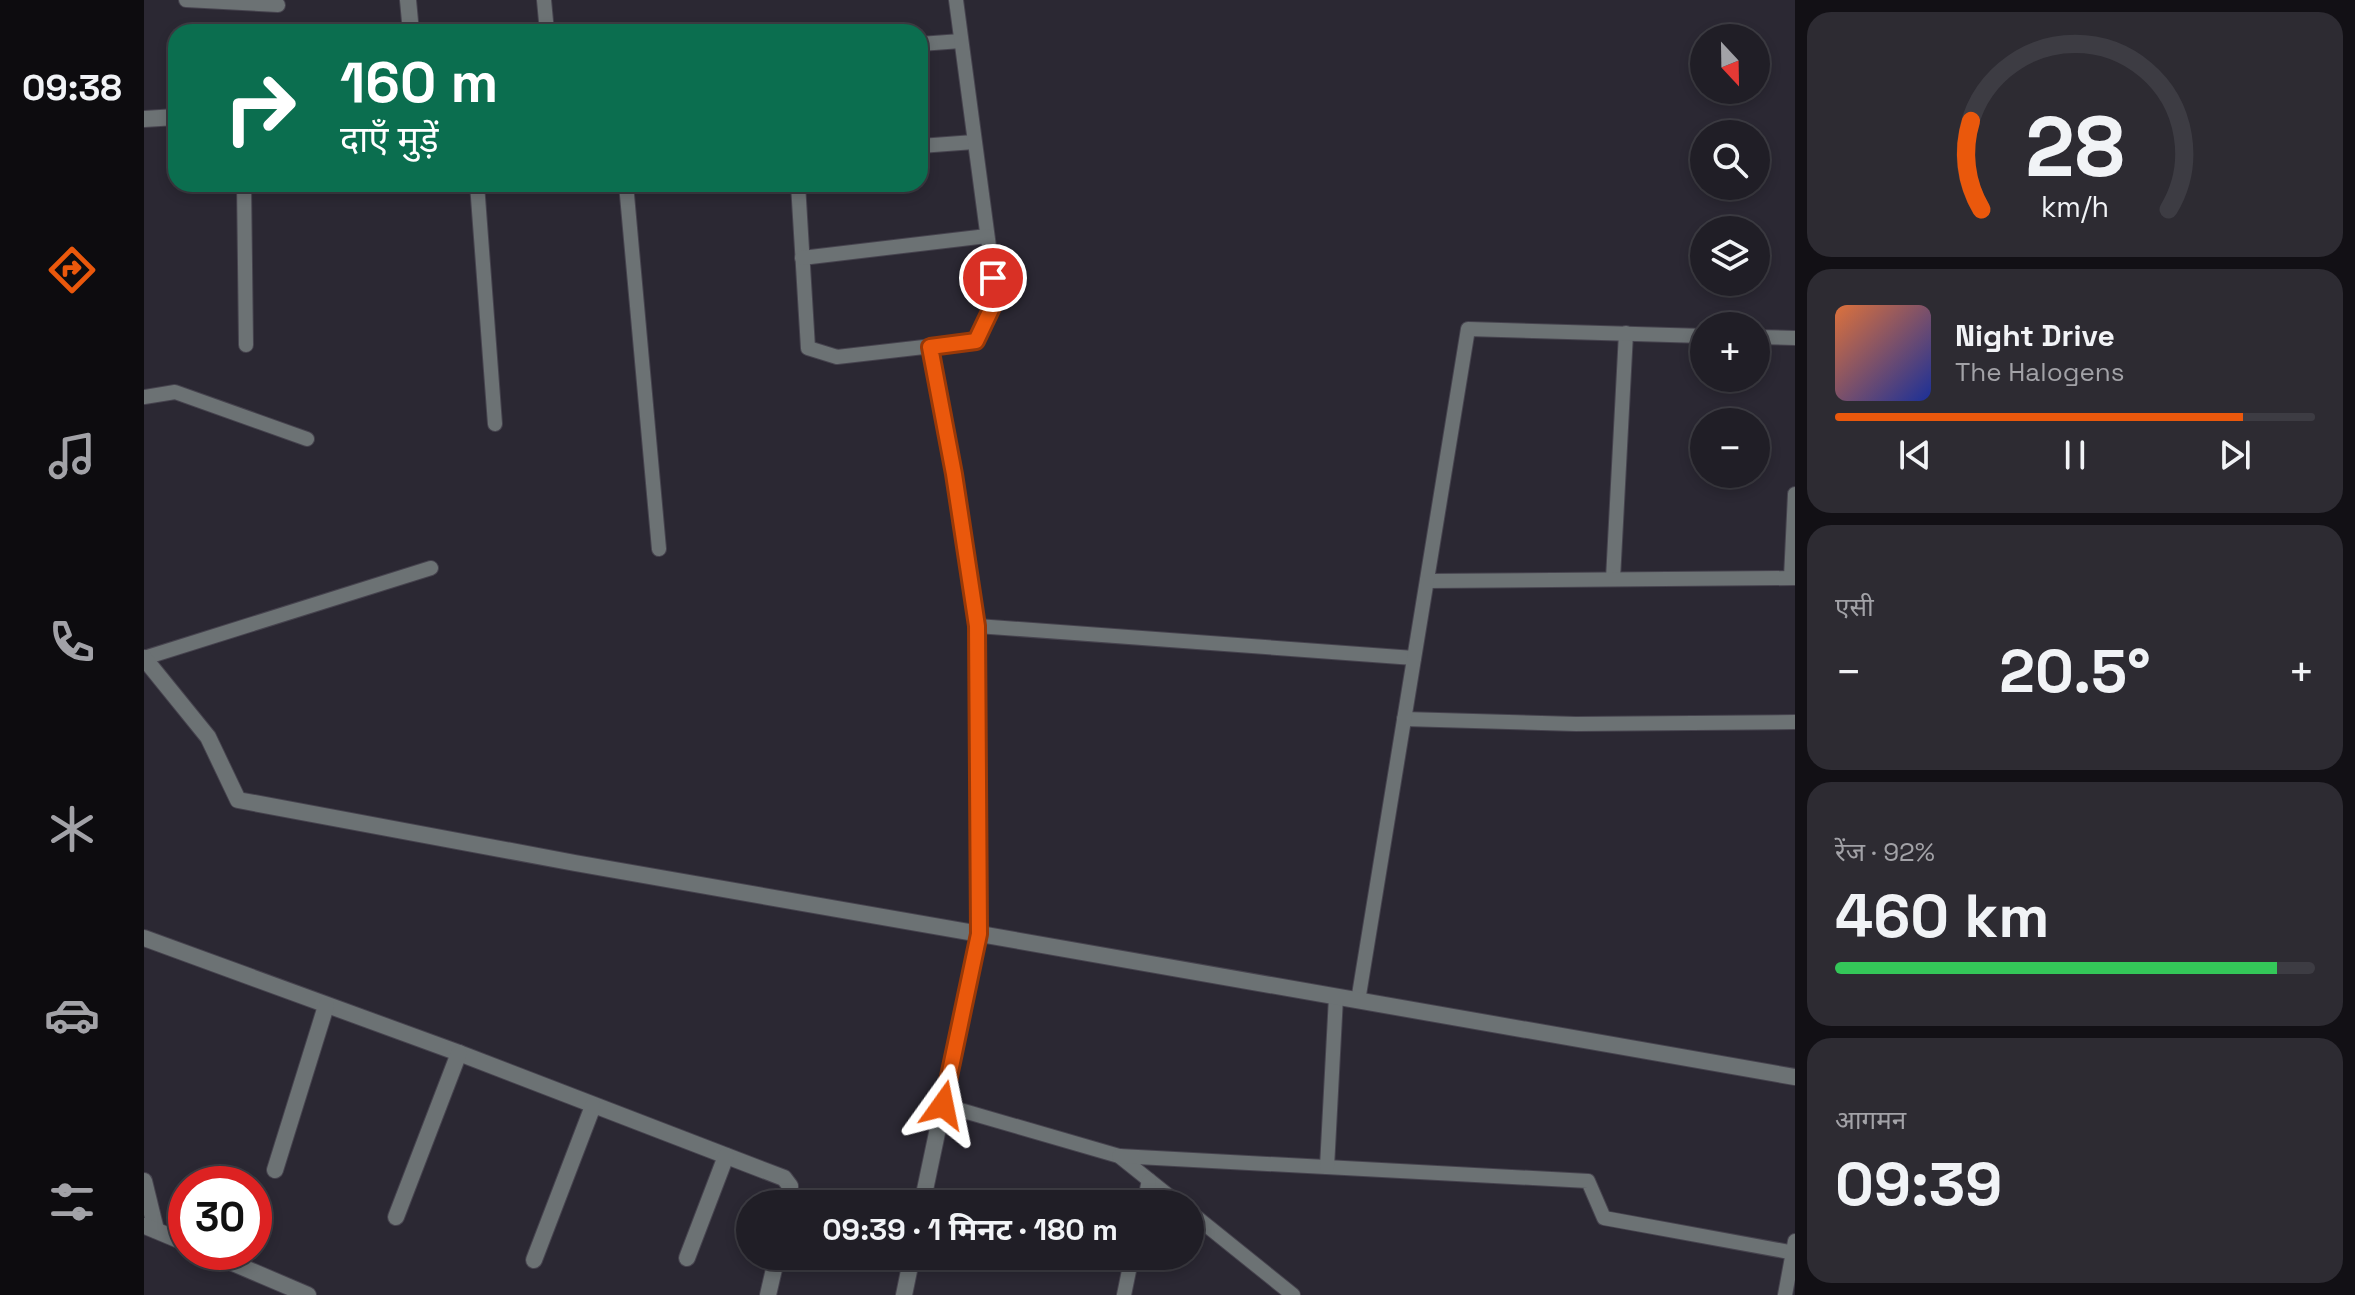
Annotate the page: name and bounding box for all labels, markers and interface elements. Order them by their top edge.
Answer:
north arrow [1690,24,1770,104]
map controls [1690,24,1770,488]
text: 160 m [340,47,498,118]
icon: right [208,56,312,160]
text: 09:38 [22,65,122,111]
text: 28 [2025,94,2125,200]
text: दाएँ मुड़ें [340,117,438,163]
button: search [1690,120,1770,200]
text: km/h [2041,189,2109,225]
button: layers [1690,216,1770,296]
icon: directions [44,242,100,298]
pin [959,244,1027,312]
icon: arrive [971,256,1015,300]
button: + [1690,312,1770,392]
text: Night Drive [1955,316,2115,355]
text: The Halogens [1955,355,2124,389]
button: − [1690,408,1770,488]
icon: music [44,428,100,484]
icon: previous [1893,433,1937,477]
icon: pause [2053,433,2097,477]
icon: next [2213,433,2257,477]
text: एसी [1835,590,1874,624]
icon: phone [44,614,100,670]
text: 20.5° [1999,633,2151,710]
text: − [1835,644,1862,700]
text: + [2288,644,2315,700]
icon: climate [44,801,100,857]
text: रेंज · 92% [1835,835,1935,869]
text: 460 km [1835,878,2049,955]
icon: car [44,987,100,1043]
position arrow [901,1063,985,1147]
text: आगमन [1835,1103,1906,1137]
text: 09:39 [1835,1146,2002,1223]
speed limit sign: 30 [168,1166,272,1270]
icon: filters [44,1174,100,1230]
text: 09:39 · 1 मिनट · 180 m [822,1210,1118,1249]

